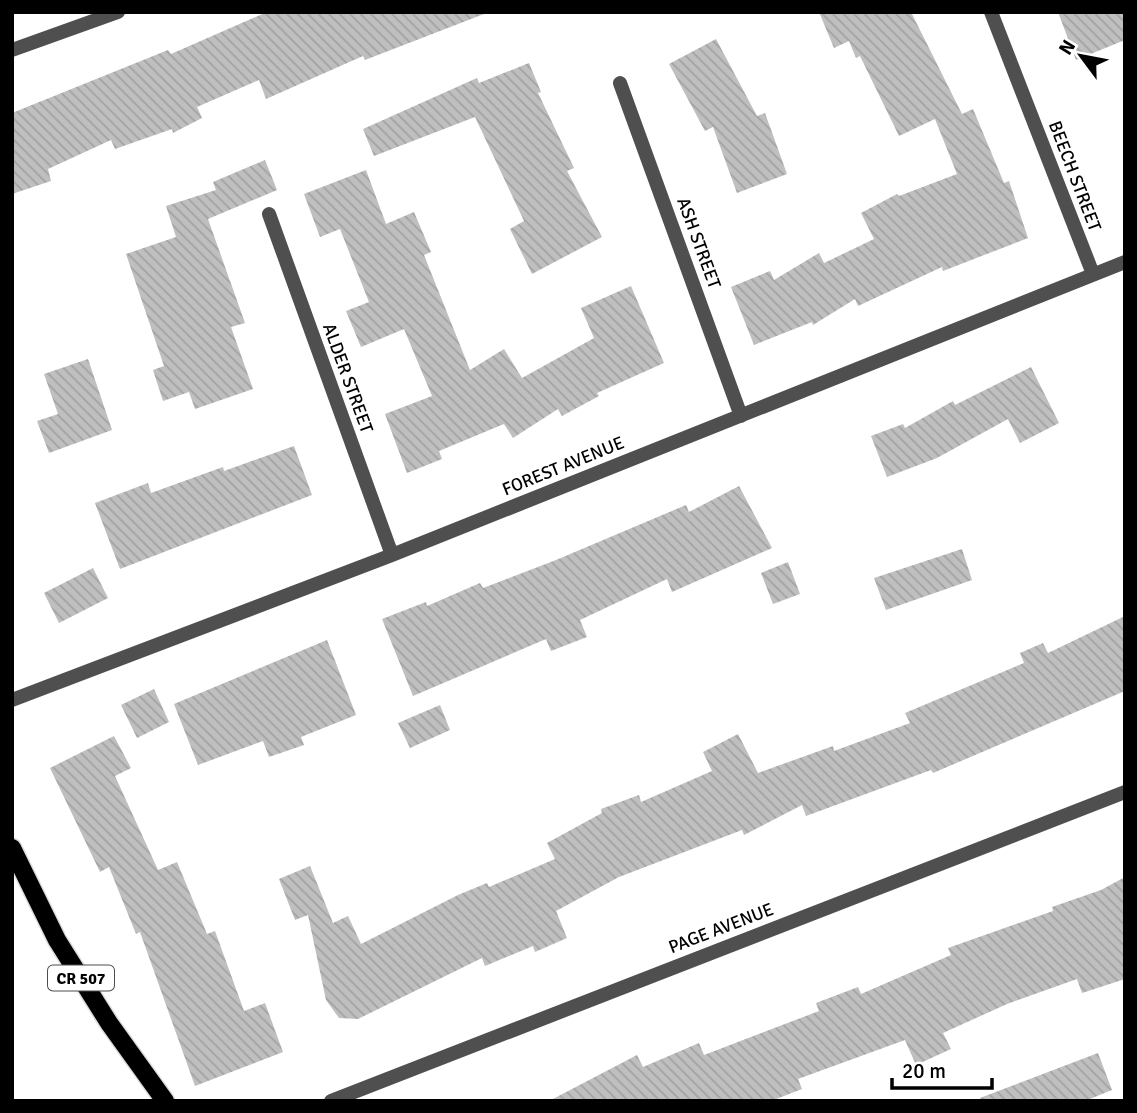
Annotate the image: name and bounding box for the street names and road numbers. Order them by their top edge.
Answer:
street label: BEECH STREET [1044,118,1106,234]
street label: ASH STREET [672,194,726,292]
street label: ALDER STREET [318,320,378,436]
street label: FOREST AVENUE [499,432,627,500]
street label: PAGE AVENUE [665,898,777,958]
road number: CR 507 [48,966,114,990]

